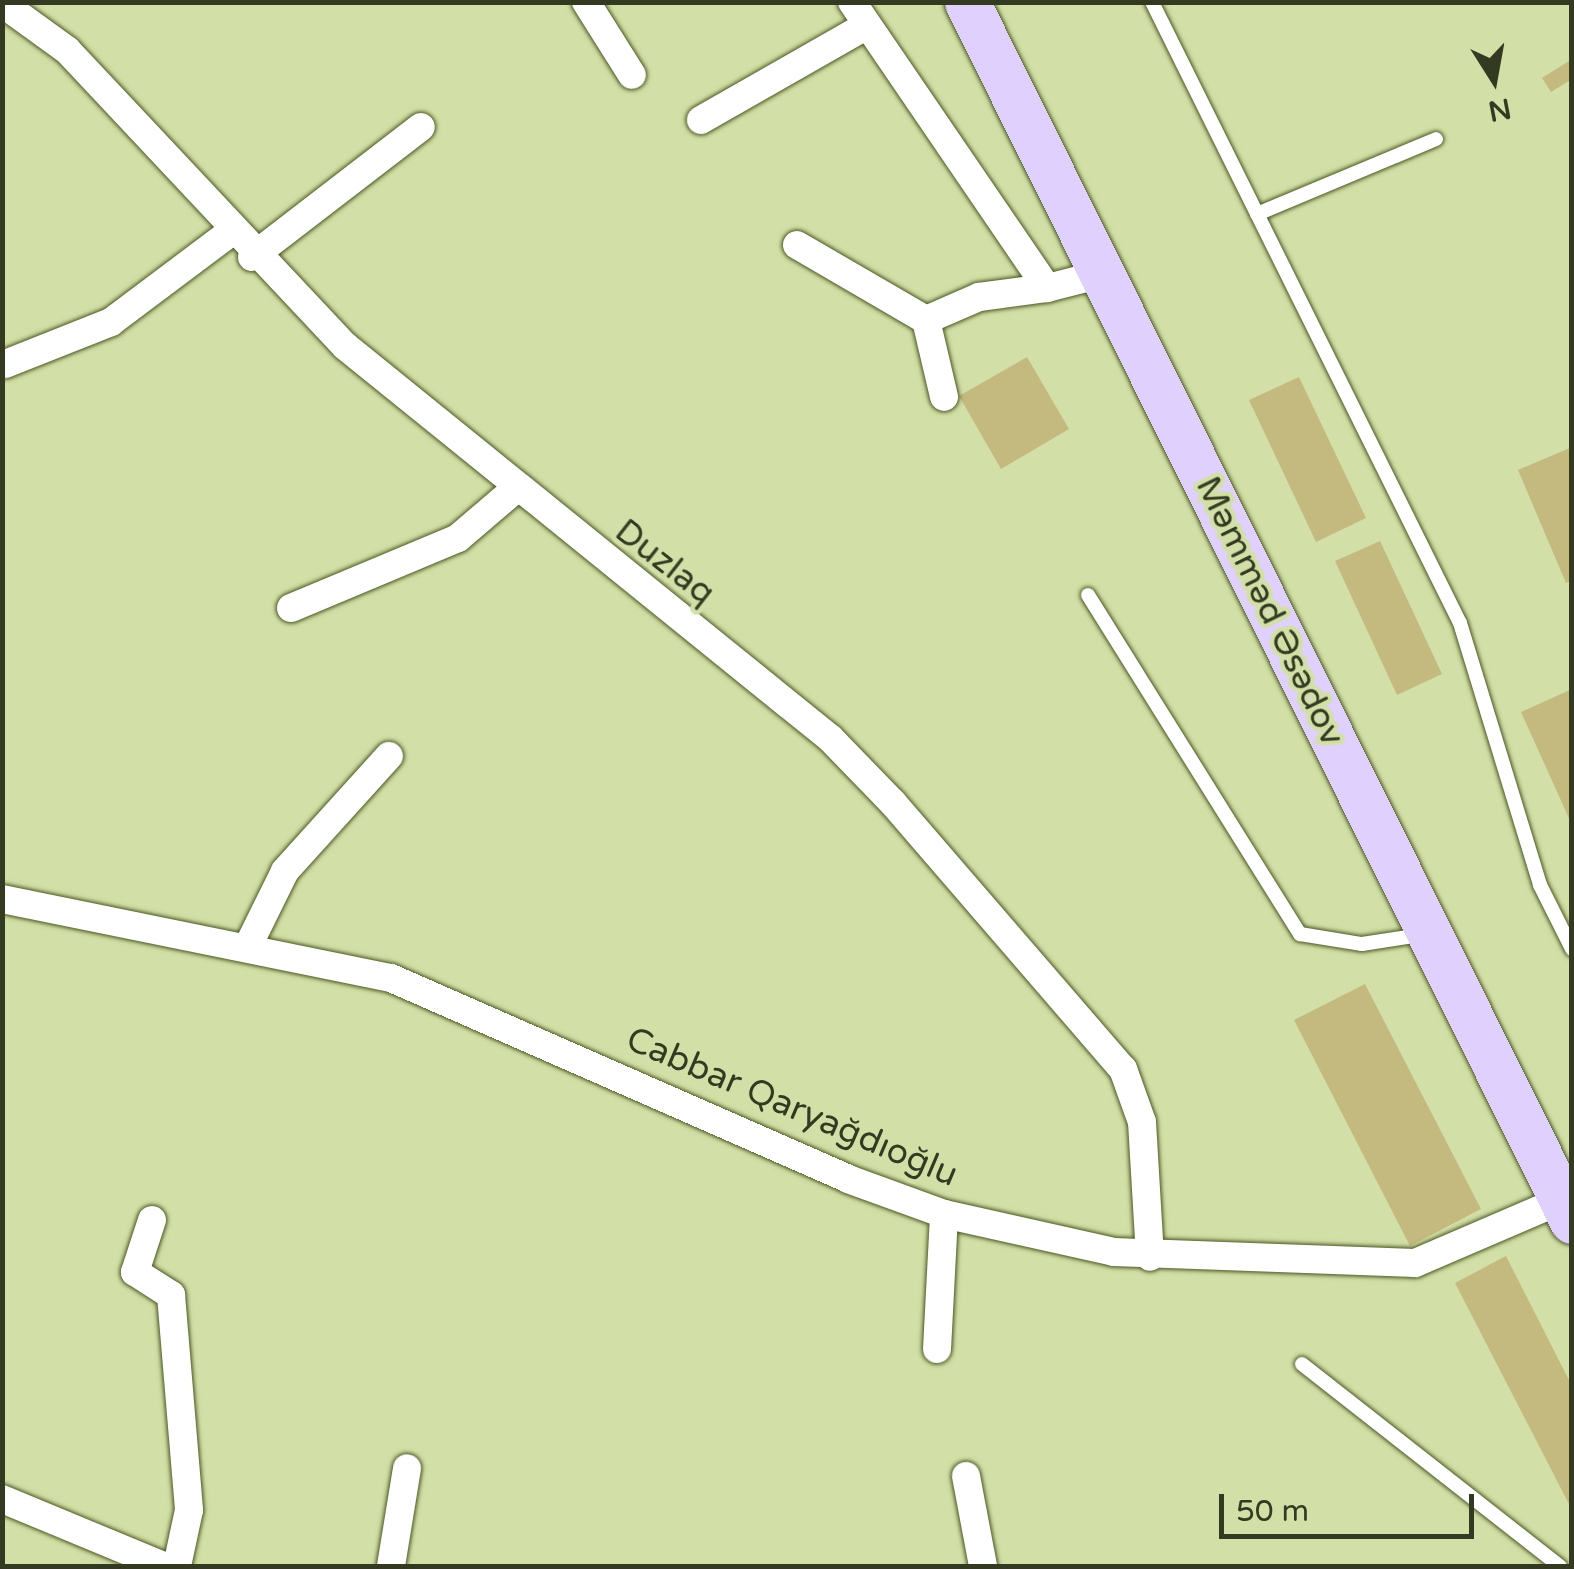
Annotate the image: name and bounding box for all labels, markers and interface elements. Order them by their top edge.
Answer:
north arrow [1444,30,1544,130]
text: N [1485,91,1514,128]
street label: Məmməd Əsədov [1187,470,1353,752]
street label: Duzlaq [607,510,723,614]
street label: Cabbar Qaryağdıoğlu [620,1018,964,1196]
scale bar [1224,1474,1479,1536]
text: 50 m [1236,1493,1309,1530]

